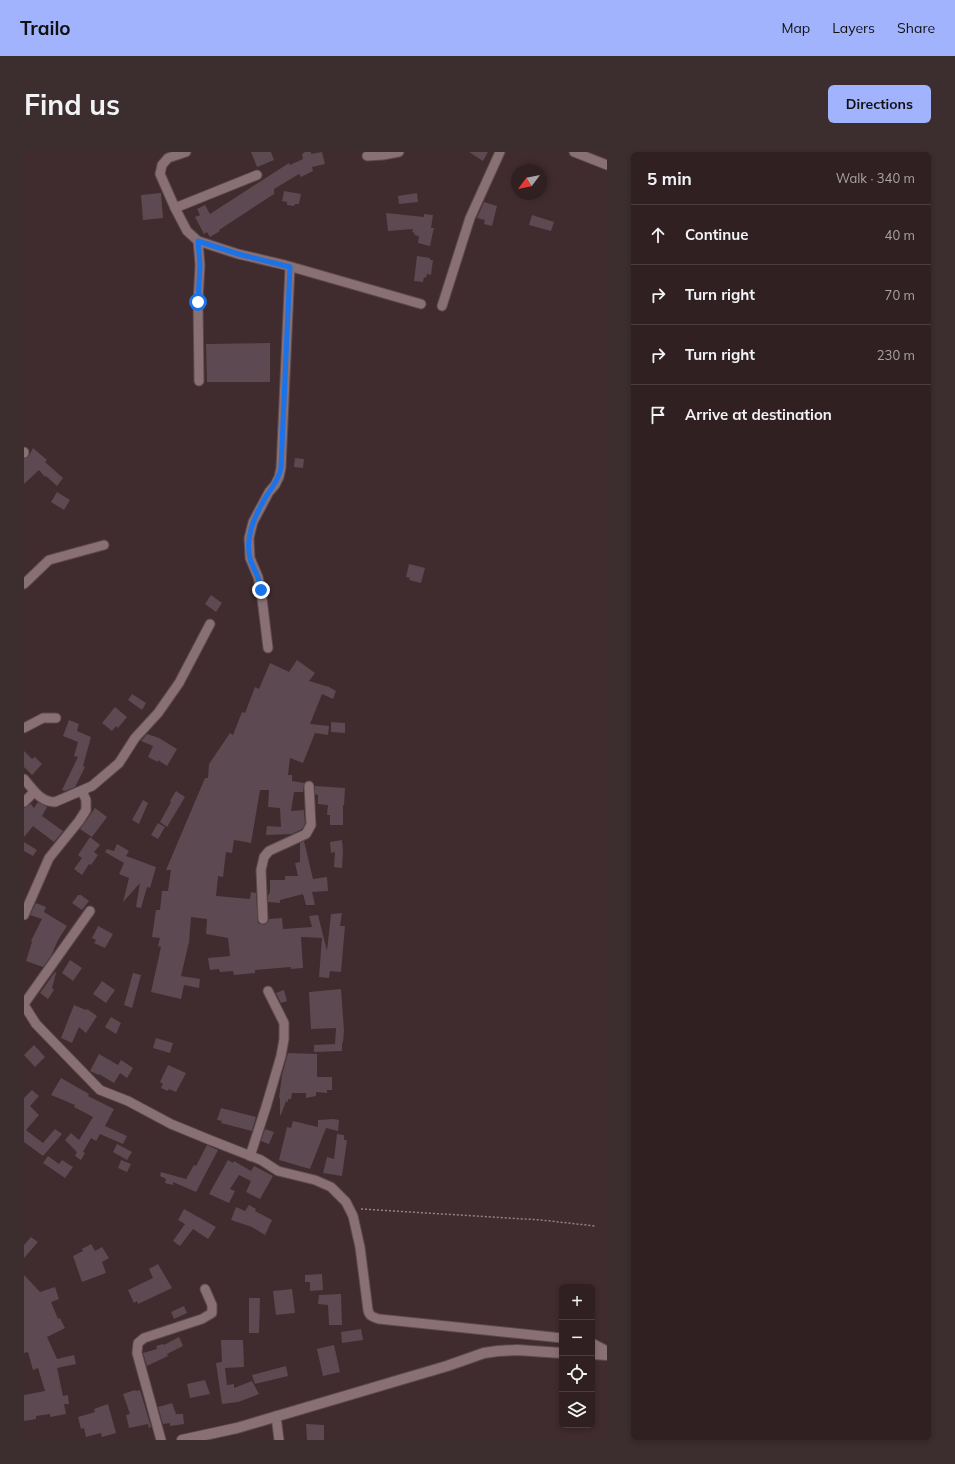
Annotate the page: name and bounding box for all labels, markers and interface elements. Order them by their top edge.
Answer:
text: Trailo [20,16,71,40]
text: Map [781,19,810,37]
text: Layers [832,19,875,37]
text: Share [897,19,935,37]
button: Directions [828,85,931,123]
text: Find us [24,87,120,122]
north arrow [511,164,547,200]
text: 5 min [647,168,692,189]
text: Walk · 340 m [836,170,915,186]
icon: ahead [647,224,669,246]
text: Continue [685,225,748,244]
text: 40 m [885,227,915,243]
icon: right [647,284,669,306]
text: Turn right [685,285,755,304]
text: 70 m [885,287,915,303]
route start [189,293,207,311]
icon: right [647,344,669,366]
text: Turn right [685,345,755,364]
text: 230 m [877,347,915,363]
icon: arrive [647,404,669,426]
text: Arrive at destination [685,405,832,424]
route end [252,581,270,599]
map controls [559,1284,595,1428]
button: + [559,1284,595,1320]
button: − [559,1320,595,1356]
button: locate [559,1356,595,1392]
button: layers [559,1392,595,1428]

